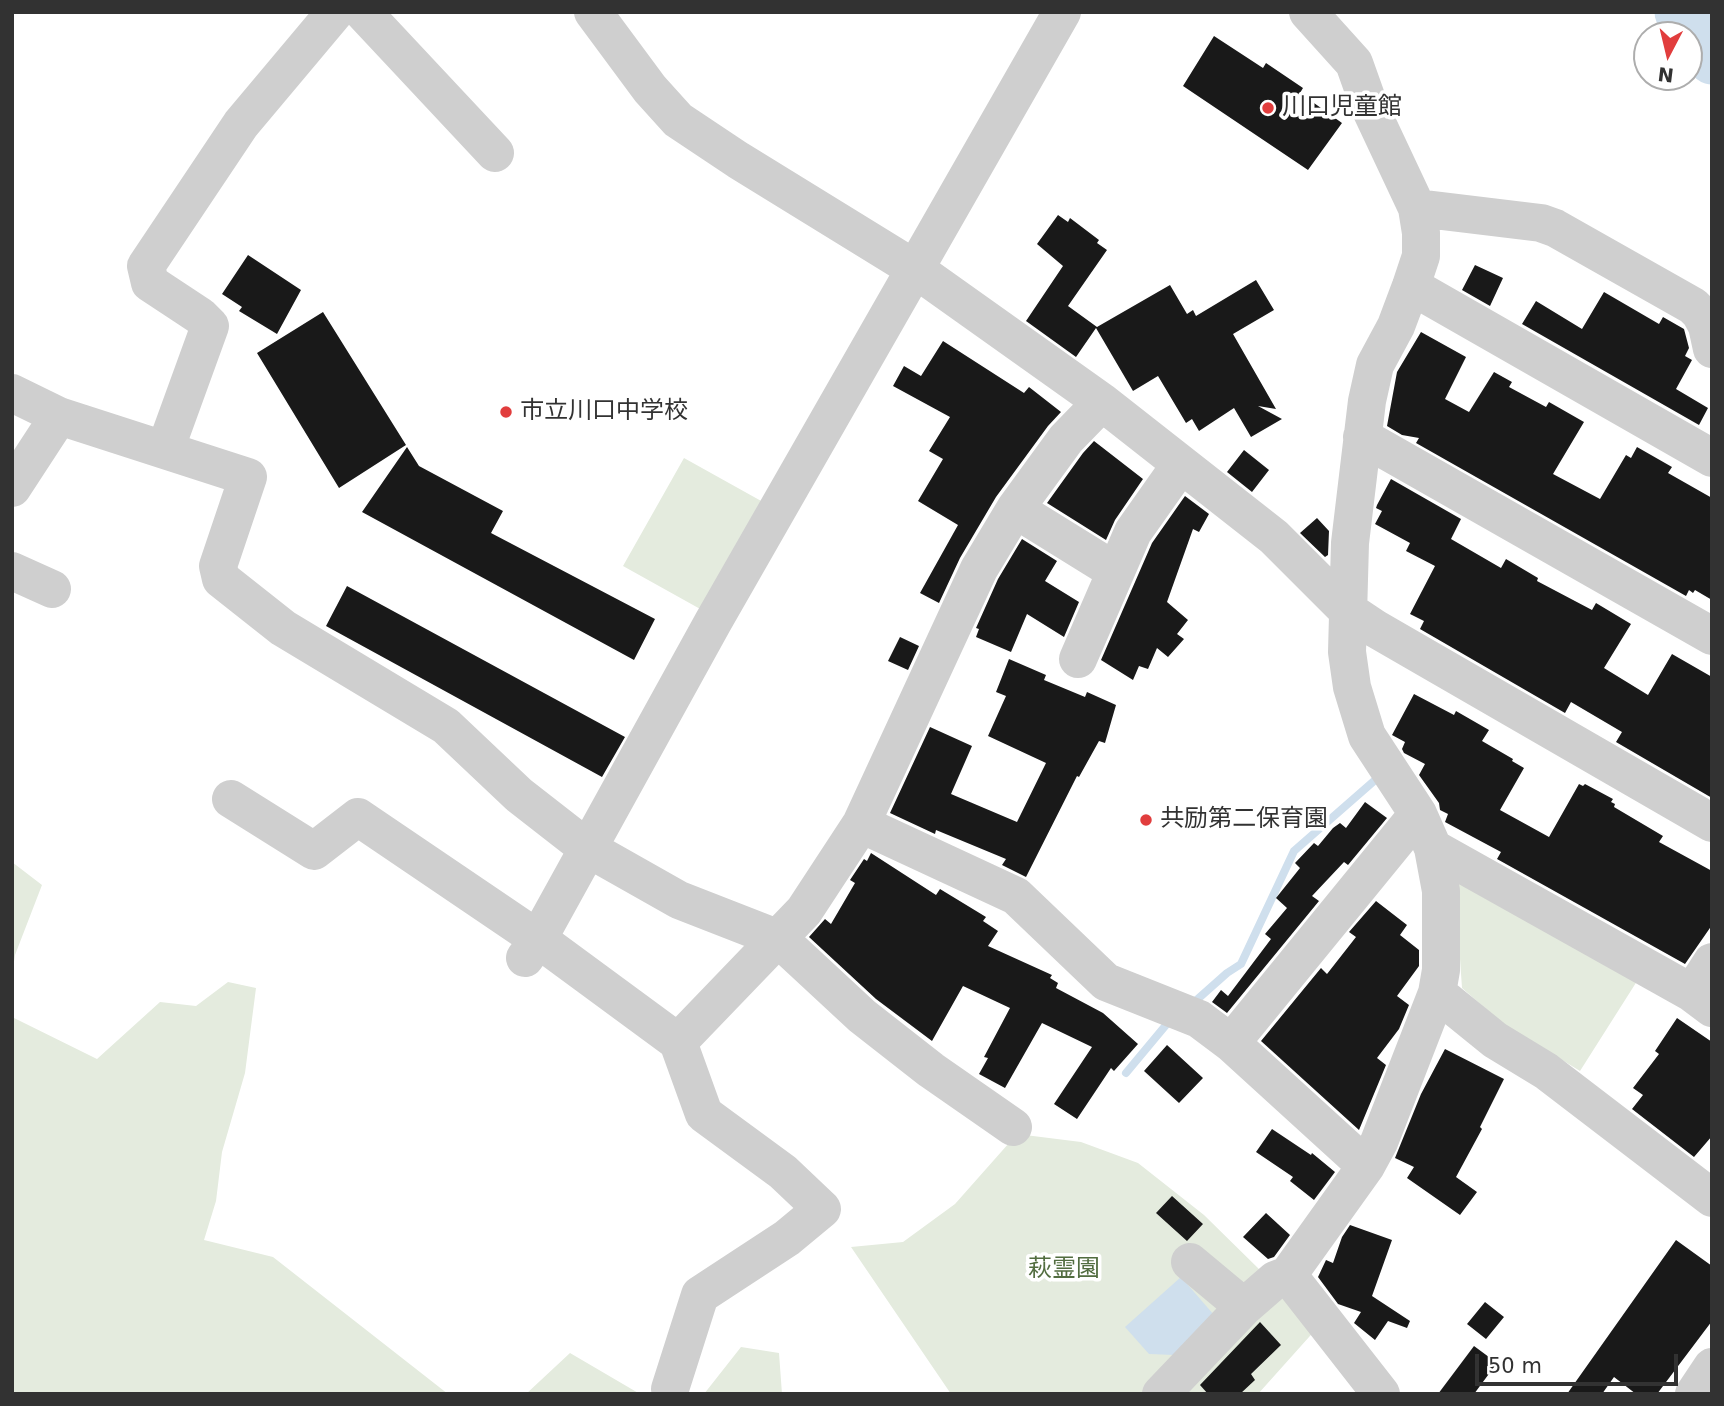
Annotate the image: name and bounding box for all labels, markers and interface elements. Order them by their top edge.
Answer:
north arrow [1633,21,1703,91]
text: N [1656,63,1675,87]
place label: 川口児童館 [1282,94,1402,122]
marker: 川口児童館 [1260,100,1276,116]
place label: 市立川口中学校 [520,398,688,426]
marker: 市立川口中学校 [498,404,514,420]
place label: 共励第二保育園 [1160,806,1328,834]
marker: 共励第二保育園 [1138,812,1154,828]
park label: 萩霊園 [1028,1256,1100,1284]
scale bar [1479,1340,1682,1384]
text: 50 m [1488,1354,1542,1378]

